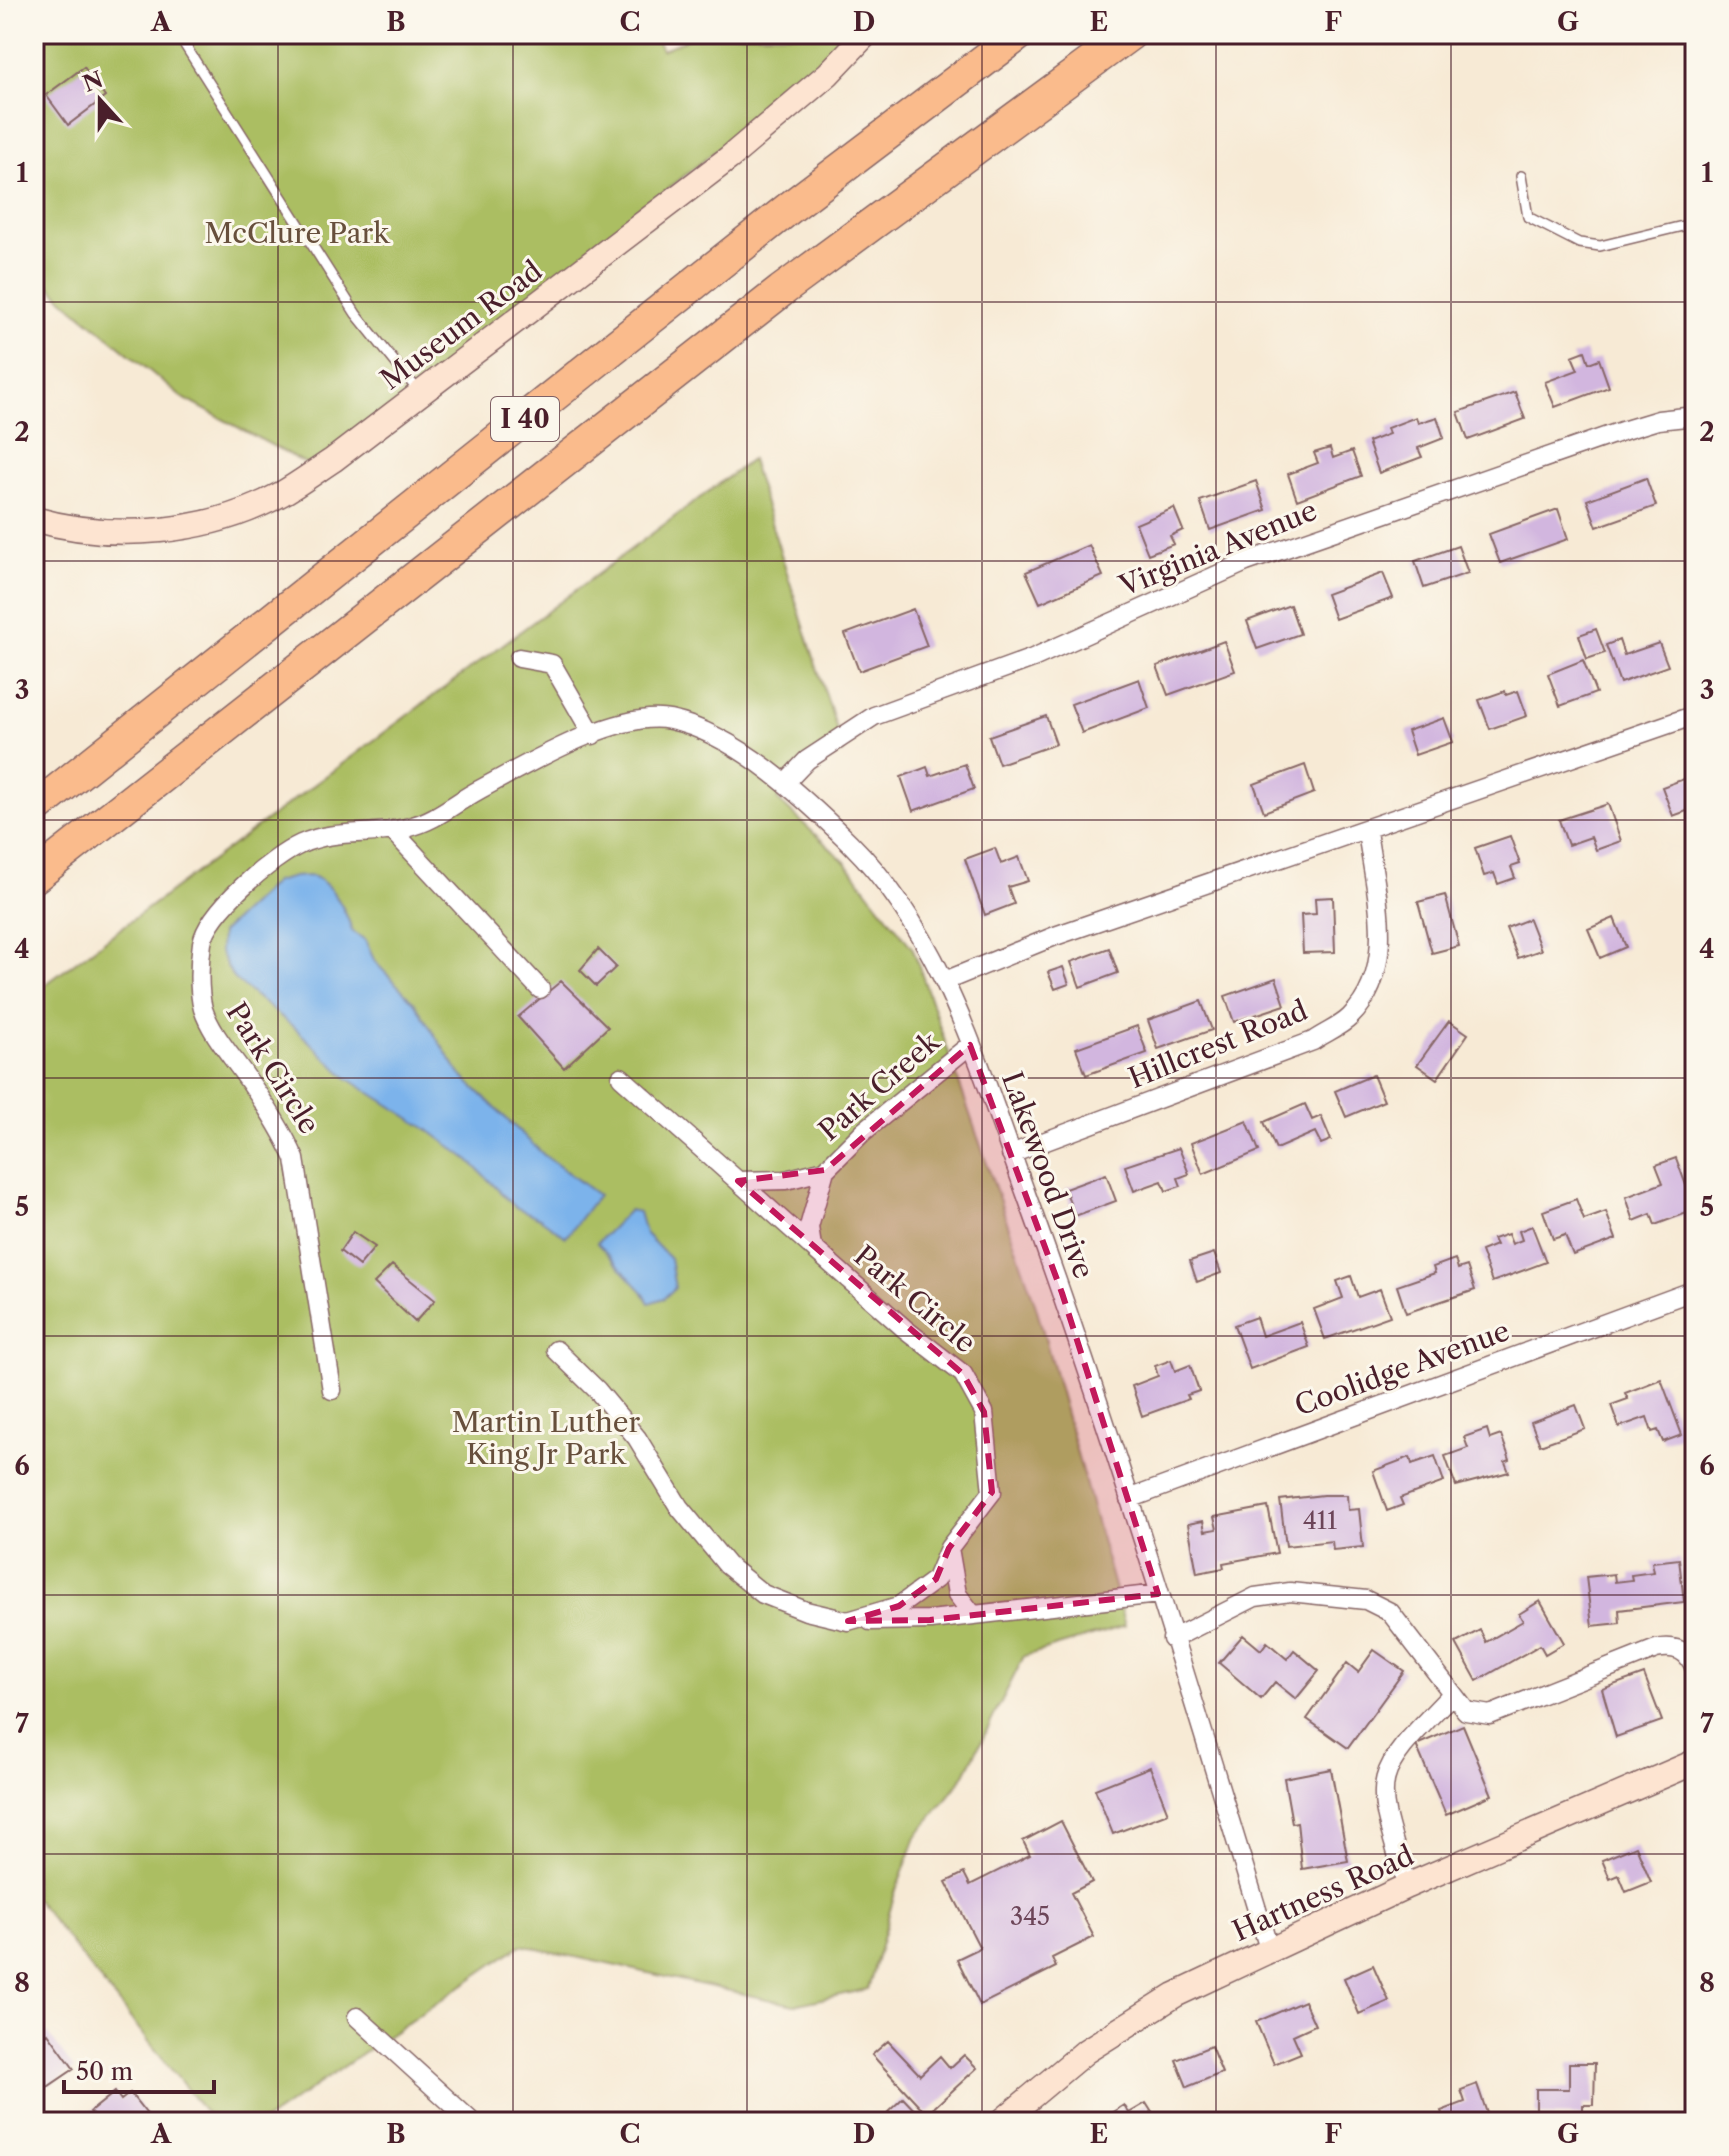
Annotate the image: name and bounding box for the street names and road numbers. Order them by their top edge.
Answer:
street label: Museum Road [374,253,548,397]
road number: I 40 [491,397,559,441]
street label: Virginia Avenue [1113,493,1322,603]
street label: Hillcrest Road [1124,993,1312,1095]
street label: Park Circle [219,996,327,1140]
street label: Park Creek [812,1023,947,1147]
street label: Lakewood Drive [995,1067,1101,1283]
street label: Park Circle [847,1238,983,1360]
street label: Coolidge Avenue [1290,1313,1514,1423]
street label: Hartness Road [1227,1838,1419,1948]

